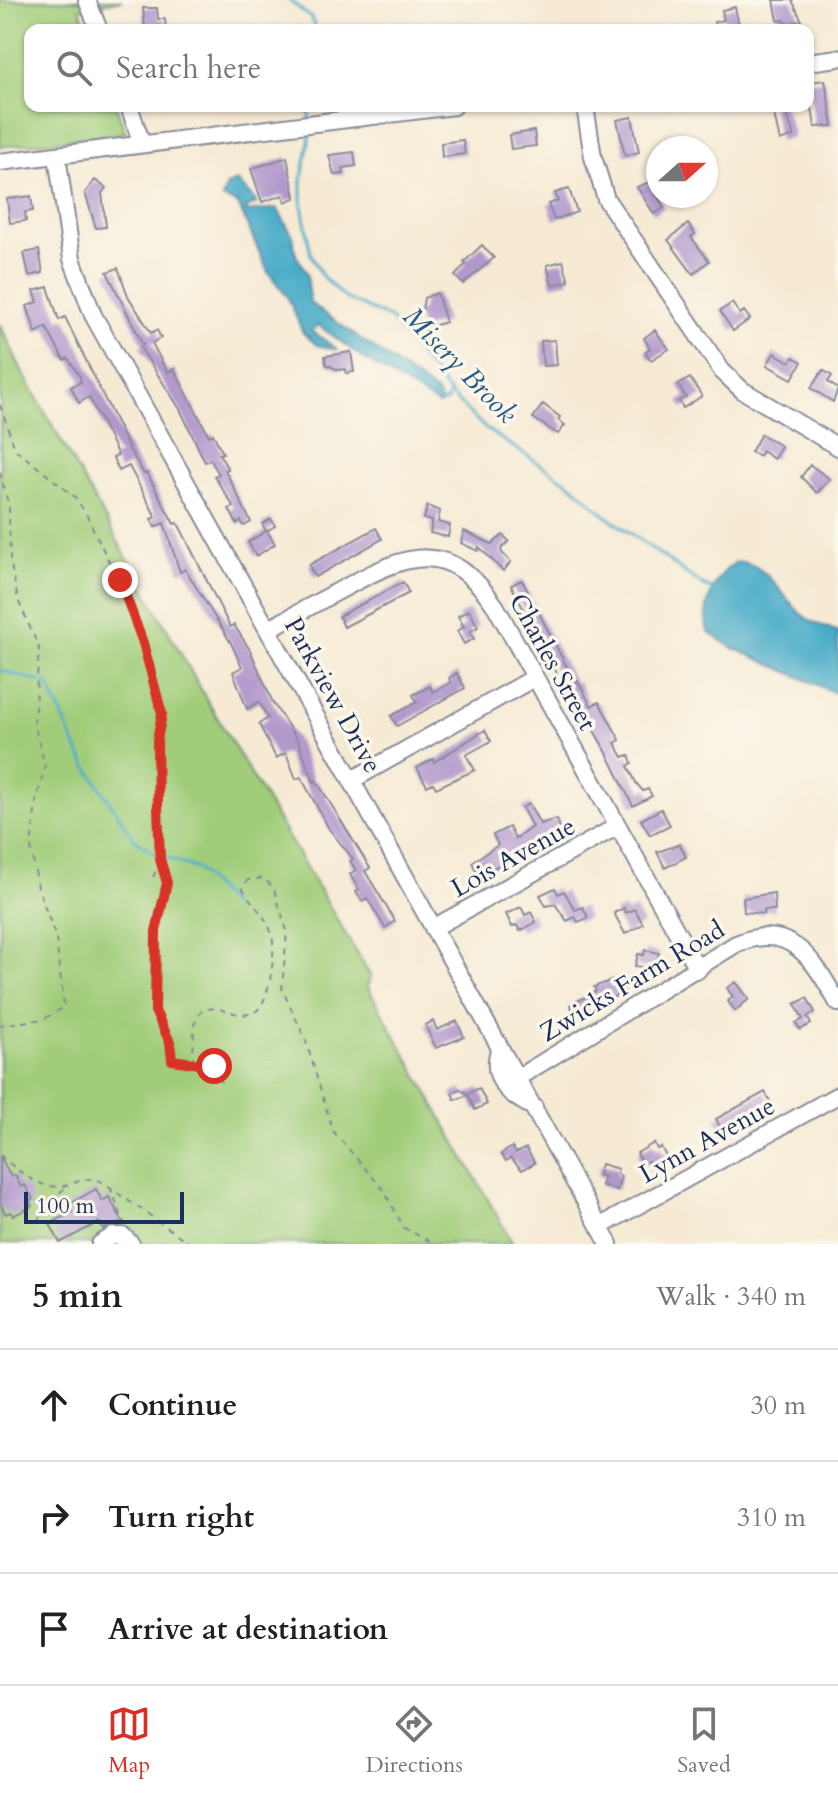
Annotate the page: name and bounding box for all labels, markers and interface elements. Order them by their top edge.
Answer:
search box [24,24,814,112]
icon: search [52,46,96,90]
text: Search here [116,48,261,89]
north arrow [646,136,718,208]
water label: Misery Brook [395,298,526,432]
route end [102,562,138,598]
street label: Charles Street [501,587,605,737]
street label: Parkview Drive [276,611,390,779]
street label: Lois Avenue [445,808,581,906]
street label: Zwicks Farm Road [533,912,731,1050]
route start [196,1048,232,1084]
street label: Lynn Avenue [633,1088,781,1192]
scale bar [24,1188,184,1224]
text: 100 m [36,1191,94,1221]
text: 5 min [32,1273,123,1319]
text: Walk · 340 m [656,1279,806,1314]
icon: ahead [32,1383,76,1427]
text: Continue [108,1385,237,1426]
text: 30 m [750,1388,806,1423]
icon: right [32,1495,76,1539]
text: Turn right [108,1497,254,1538]
text: 310 m [737,1500,806,1535]
icon: arrive [32,1607,76,1651]
text: Arrive at destination [108,1609,388,1650]
tab: Map [107,1702,151,1780]
tab: Directions [366,1702,463,1780]
tab: Saved [677,1702,731,1780]

